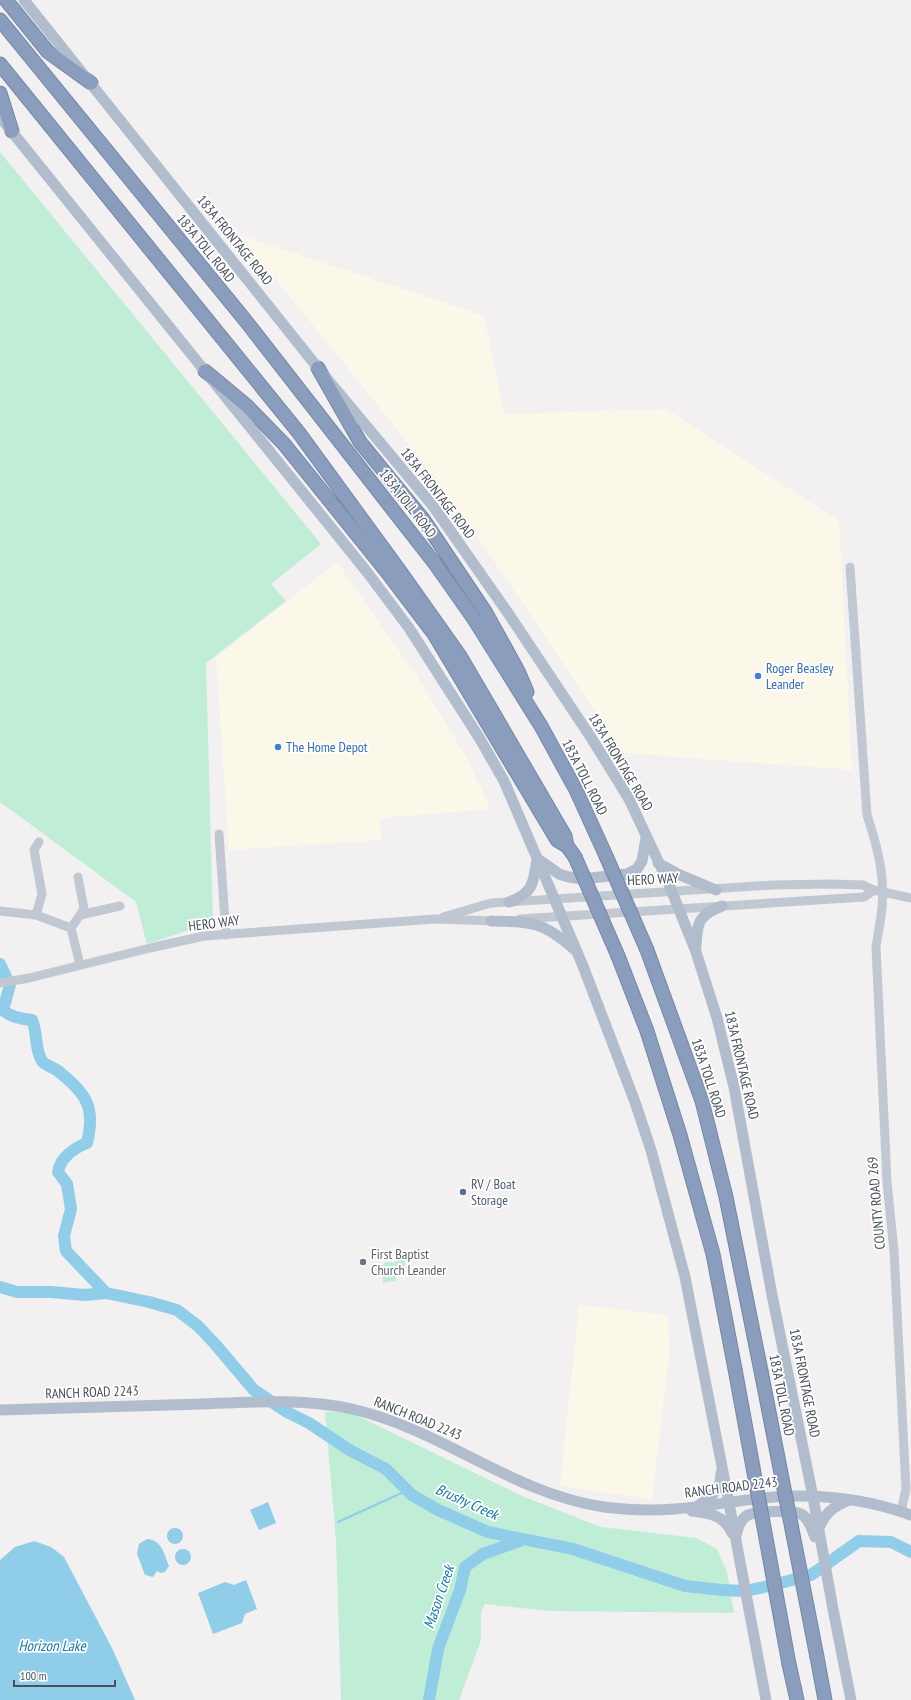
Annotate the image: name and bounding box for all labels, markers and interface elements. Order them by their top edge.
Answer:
street label: 183A FRONTAGE ROAD [193,191,277,289]
street label: 183A TOLL ROAD [173,210,239,286]
street label: 183A FRONTAGE ROAD [397,444,479,542]
street label: 183A TOLL ROAD [375,465,441,541]
place label: Roger Beasley Leander [766,659,834,693]
marker: Roger Beasley Leander [753,671,763,681]
street label: 183A FRONTAGE ROAD [585,710,657,814]
street label: 183A TOLL ROAD [558,736,612,818]
place label: The Home Depot [286,738,368,756]
marker: The Home Depot [273,742,283,752]
street label: HERO WAY [627,869,680,889]
street label: HERO WAY [187,911,241,935]
street label: 183A FRONTAGE ROAD [721,1009,763,1121]
street label: 183A TOLL ROAD [688,1036,730,1120]
street label: COUNTY ROAD 269 [863,1156,889,1250]
place label: RV / Boat Storage [471,1175,516,1209]
marker: RV / Boat Storage [458,1187,468,1197]
place label: First Baptist Church Leander [371,1245,446,1279]
marker: First Baptist Church Leander [358,1257,368,1267]
street label: 183A FRONTAGE ROAD [786,1327,824,1439]
street label: 183A TOLL ROAD [765,1353,799,1437]
street label: RANCH ROAD 2243 [45,1381,139,1403]
street label: RANCH ROAD 2243 [371,1392,465,1444]
street label: RANCH ROAD 2243 [684,1472,778,1502]
water label: Brushy Creek [433,1479,503,1525]
water label: Mason Creek [419,1561,459,1631]
water label: Horizon Lake [18,1636,86,1655]
scale bar [14,1662,115,1688]
text: 100 m [20,1668,47,1683]

